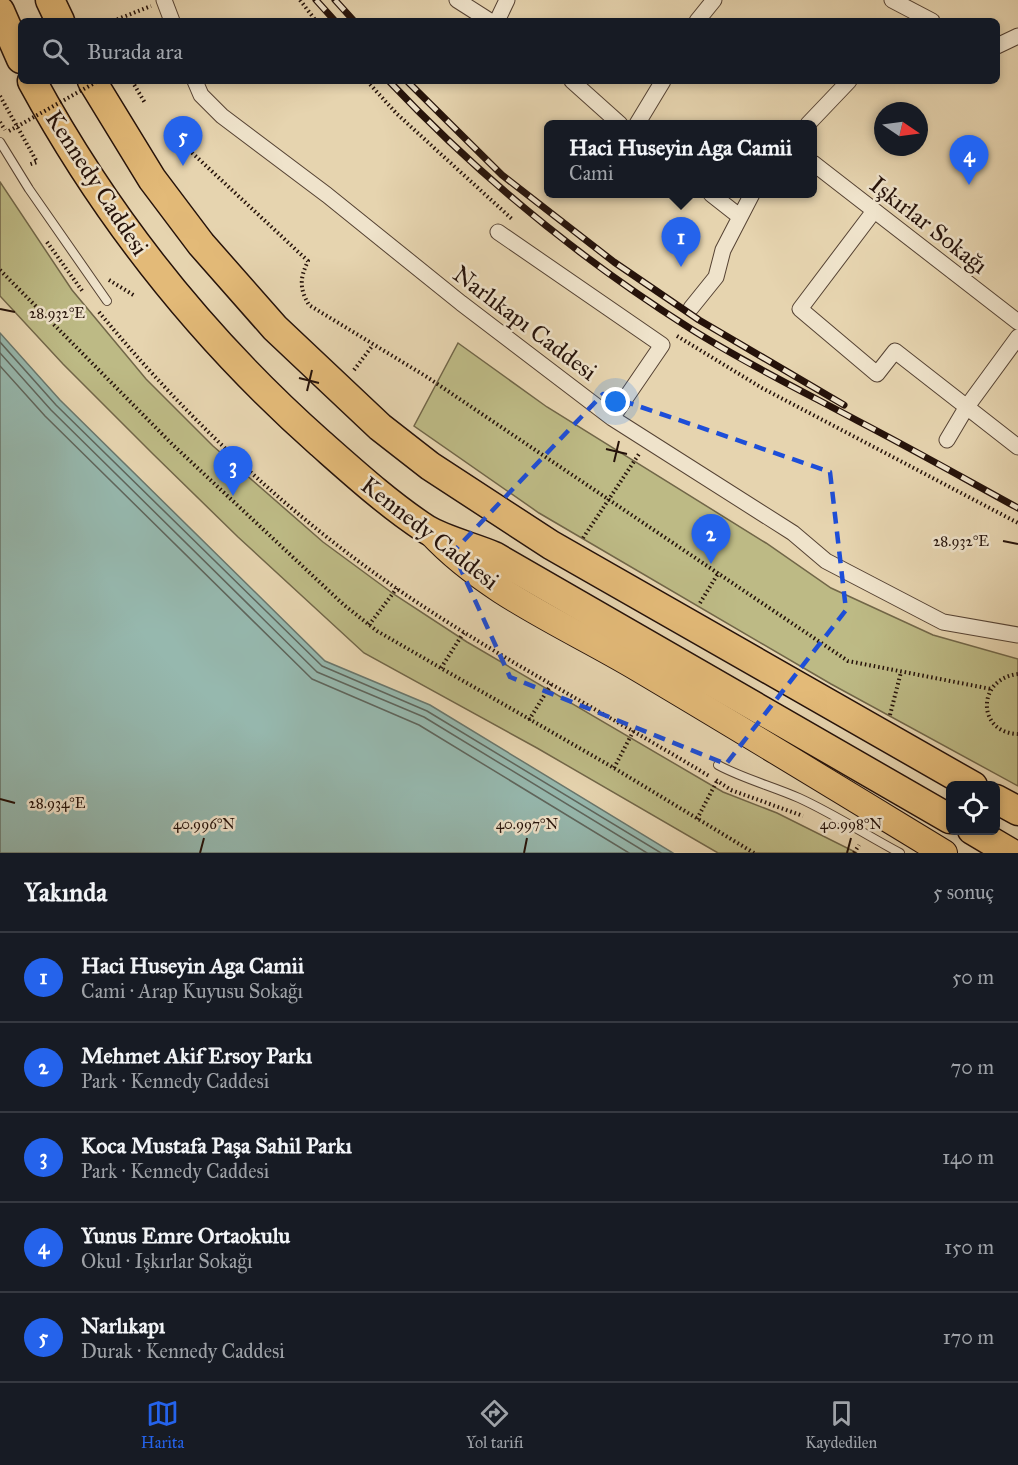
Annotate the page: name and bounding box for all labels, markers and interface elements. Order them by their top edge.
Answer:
search box [18,18,1000,84]
icon: search [39,35,72,68]
text: Burada ara [87,38,183,65]
north arrow [874,102,928,156]
street label: Kennedy Caddesi [39,105,155,262]
pin: 5 [164,116,202,166]
popup [544,120,817,198]
text: Haci Huseyin Aga Camii [569,134,792,161]
pin: 4 [950,136,988,185]
text: Cami [569,161,613,185]
street label: Işkırlar Sokağı [864,170,994,281]
pin: 1 [662,218,700,267]
street label: Narlıkapı Caddesi [447,259,603,387]
text: 28.932°E [29,304,85,322]
your location [601,387,630,416]
pin: 3 [214,446,252,496]
street label: Kennedy Caddesi [355,470,505,596]
pin: 2 [692,514,730,564]
text: 28.932°E [933,532,989,550]
map controls [946,781,1000,835]
button: locate [946,781,1000,835]
text: 28.934°E [28,794,86,812]
text: 40.996°N [173,815,235,833]
text: 40.997°N [496,815,559,833]
text: 40.998°N [820,815,882,833]
text: Yakında [24,876,107,908]
text: 5 sonuç [933,880,994,904]
text: Haci Huseyin Aga Camii [81,952,304,979]
text: 1 [40,965,47,989]
text: 50 m [952,965,994,989]
text: Cami · Arap Kuyusu Sokağı [81,979,303,1003]
text: Mehmet Akif Ersoy Parkı [81,1042,312,1069]
text: 2 [39,1055,48,1079]
text: 70 m [951,1055,994,1079]
text: Park · Kennedy Caddesi [81,1069,269,1093]
text: Koca Mustafa Paşa Sahil Parkı [81,1132,352,1159]
text: 3 [40,1145,48,1169]
text: 140 m [942,1145,994,1169]
text: Park · Kennedy Caddesi [81,1159,269,1183]
text: Yunus Emre Ortaokulu [81,1222,290,1249]
text: 4 [38,1235,49,1259]
text: 150 m [944,1235,994,1259]
text: Okul · Işkırlar Sokağı [81,1249,252,1273]
text: Narlıkapı [81,1312,165,1339]
text: 5 [39,1325,48,1349]
text: 170 m [943,1325,994,1349]
text: Durak · Kennedy Caddesi [81,1339,285,1363]
tab: Harita [141,1397,184,1452]
tab: Yol tarifi [466,1397,523,1452]
tab: Kaydedilen [805,1397,877,1452]

